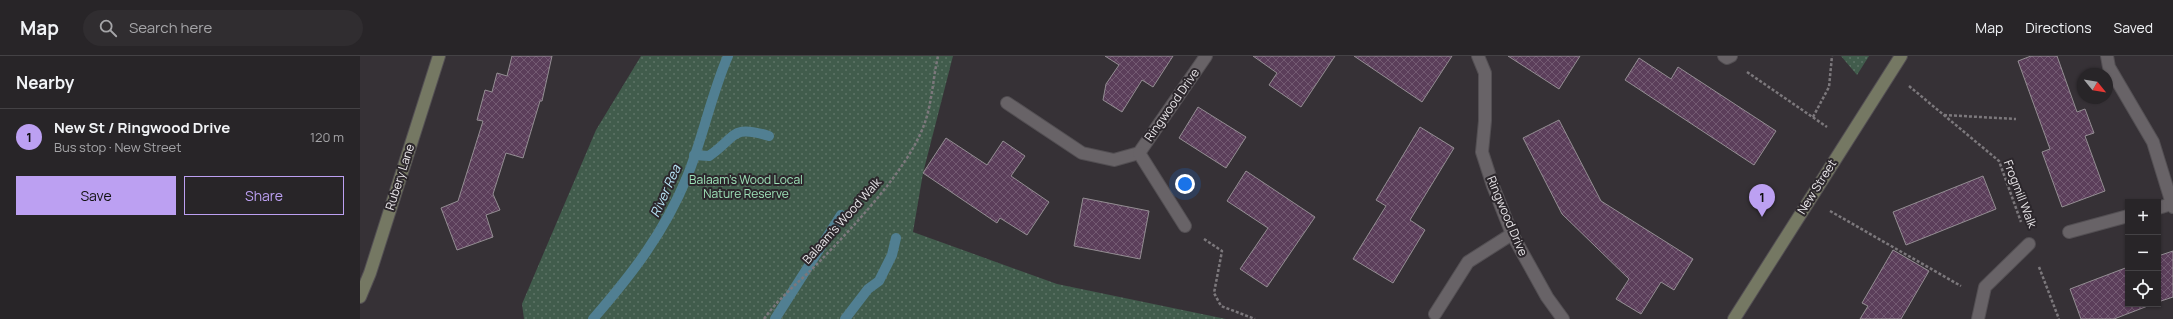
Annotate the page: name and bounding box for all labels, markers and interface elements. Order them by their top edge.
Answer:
search box [83,10,363,46]
text: Map [20,15,59,41]
icon: search [97,17,119,39]
text: Search here [129,17,212,38]
text: Map [1975,18,2003,37]
text: Directions [2025,18,2092,37]
text: Saved [2114,18,2153,37]
street label: Ringwood Drive [1140,65,1203,145]
north arrow [2077,68,2113,104]
text: Nearby [16,71,74,94]
text: New St / Ringwood Drive [54,117,230,138]
text: 1 [26,128,32,146]
text: 120 m [310,128,344,146]
text: Bus stop · New Street [54,138,181,156]
street label: Rubery Lane [381,142,418,212]
street label: New Street [1793,156,1840,217]
street label: Frogmill Walk [2000,157,2042,231]
water label: River Rea [646,161,685,220]
park label: Balaam's Wood Local Nature Reserve [689,171,803,202]
street label: Balaam's Wood Walk [798,173,886,267]
street label: Ringwood Drive [1483,173,1532,258]
your location [1175,174,1195,194]
button: Save [16,176,176,215]
button: Share [184,176,344,215]
pin: 1 [1749,184,1775,217]
map controls [2125,199,2161,307]
button: + [2125,199,2161,235]
button: − [2125,235,2161,271]
button: locate [2125,271,2161,307]

